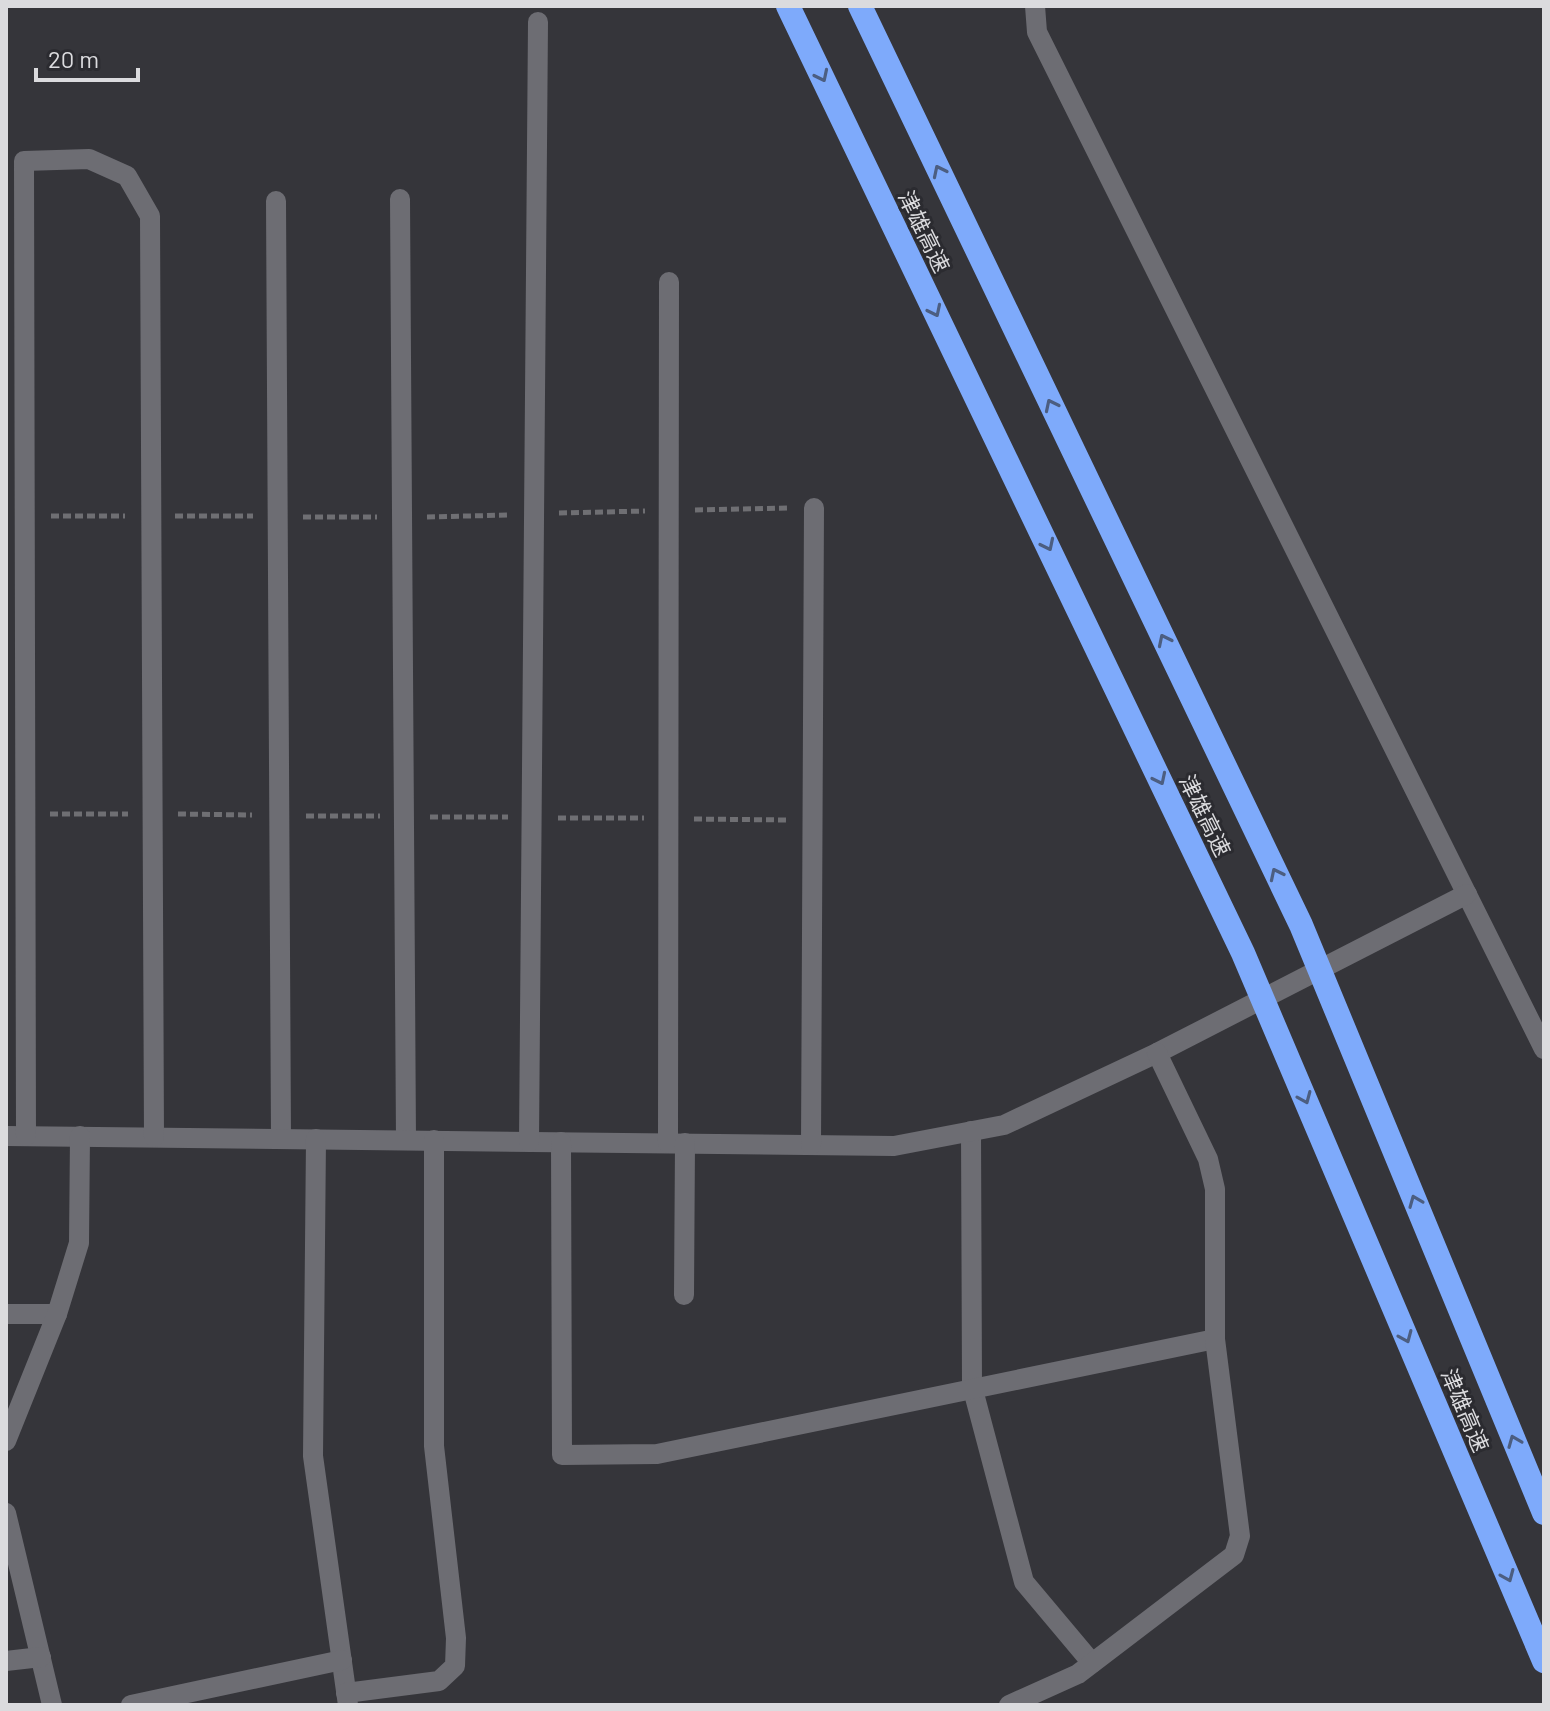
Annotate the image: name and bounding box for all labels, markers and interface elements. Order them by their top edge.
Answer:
scale bar [36,32,138,82]
text: 20 m [48,44,99,73]
one-way arrow [812,68,828,83]
one-way arrow [933,165,949,179]
street label: 津雄高速 [894,186,956,276]
one-way arrow [925,302,941,317]
one-way arrow [1045,399,1061,414]
one-way arrow [1038,537,1054,551]
one-way arrow [1158,633,1174,648]
street label: 津雄高速 [1175,770,1237,860]
one-way arrow [1150,771,1166,786]
one-way arrow [1271,868,1286,883]
one-way arrow [1295,1089,1311,1104]
one-way arrow [1408,1194,1424,1209]
one-way arrow [1397,1329,1413,1343]
street label: 津雄高速 [1437,1364,1495,1456]
one-way arrow [1508,1435,1524,1449]
one-way arrow [1499,1568,1515,1582]

